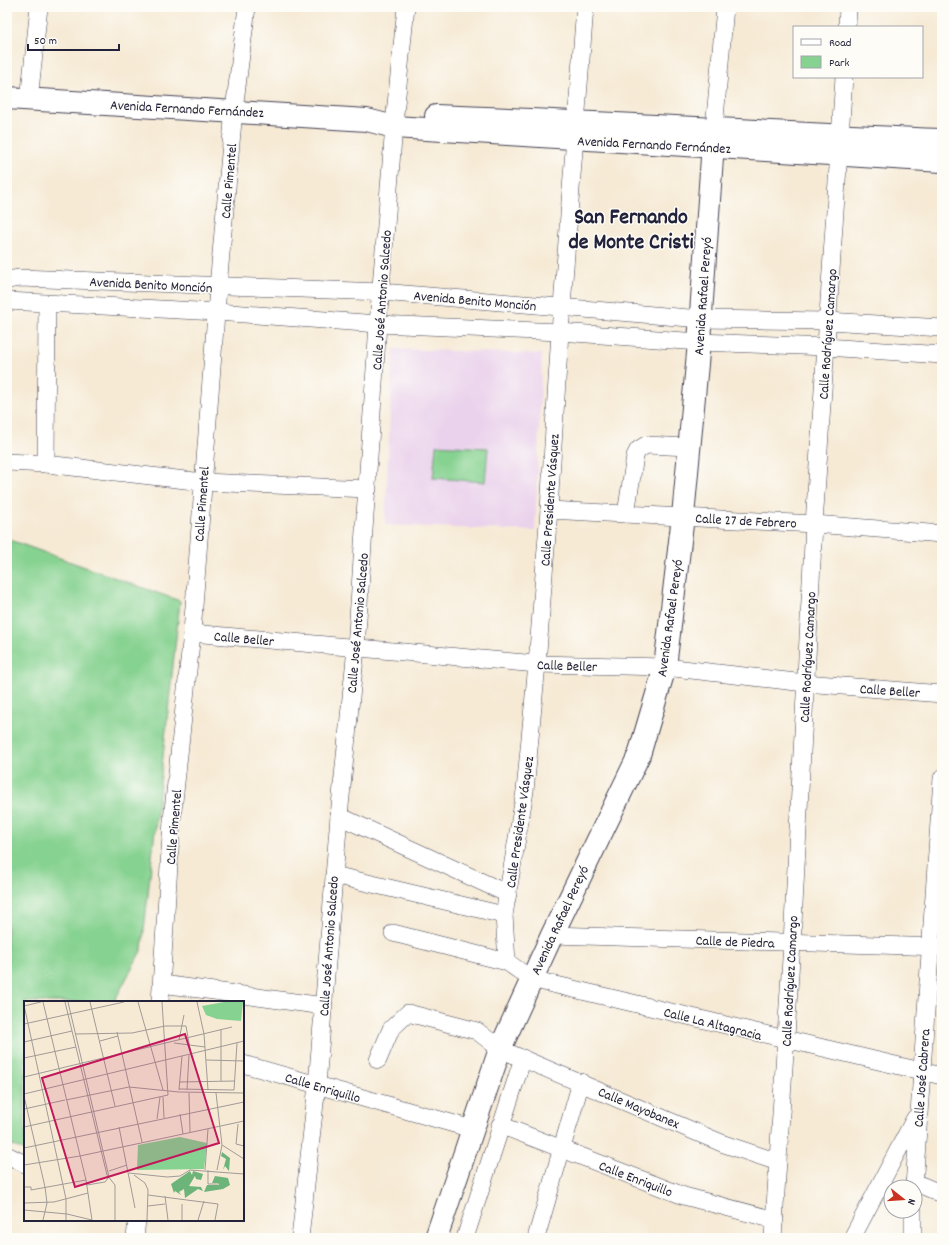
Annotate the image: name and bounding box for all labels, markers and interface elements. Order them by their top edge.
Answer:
scale bar [28,26,119,52]
legend [793,26,923,78]
text: 50 m [34,33,57,50]
text: Road [829,35,851,52]
text: Park [829,55,850,72]
street label: Avenida Fernando Fernández [110,96,265,124]
street label: Avenida Fernando Fernández [577,132,732,160]
street label: Calle Pimentel [217,142,243,220]
district label: San Fernando de Monte Cristi [568,203,694,259]
street label: Calle José Antonio Salcedo [368,229,398,371]
street label: Avenida Rafael Pereyó [690,236,718,356]
street label: Calle Rodríguez Camargo [814,268,844,400]
street label: Avenida Benito Monción [89,273,213,299]
street label: Avenida Benito Monción [413,287,537,317]
street label: Calle Presidente Vásquez [536,433,566,567]
street label: Calle Pimentel [190,465,216,542]
street label: Calle 27 de Febrero [695,509,797,535]
street label: Calle José Antonio Salcedo [343,552,375,694]
street label: Avenida Rafael Pereyó [653,558,689,678]
street label: Calle Rodríguez Camargo [796,591,822,723]
street label: Calle Beller [213,627,276,653]
street label: Calle Beller [536,656,598,678]
street label: Calle Beller [859,680,921,704]
street label: Calle Presidente Vásquez [502,754,540,889]
street label: Calle Pimentel [162,788,188,866]
street label: Avenida Rafael Pereyó [527,863,595,979]
street label: Calle José Antonio Salcedo [315,875,345,1017]
street label: Calle Rodríguez Camargo [778,915,804,1047]
street label: Calle de Piedra [695,932,775,954]
inset map [24,1001,244,1221]
street label: Calle La Altagracia [661,1003,764,1047]
street label: Calle José Cabrera [910,1028,936,1128]
street label: Calle Enriquillo [282,1069,363,1109]
street label: Calle Mayobanex [594,1083,682,1135]
street label: Calle Enriquillo [595,1157,675,1203]
north arrow [883,1179,923,1219]
text: N [902,1196,919,1207]

